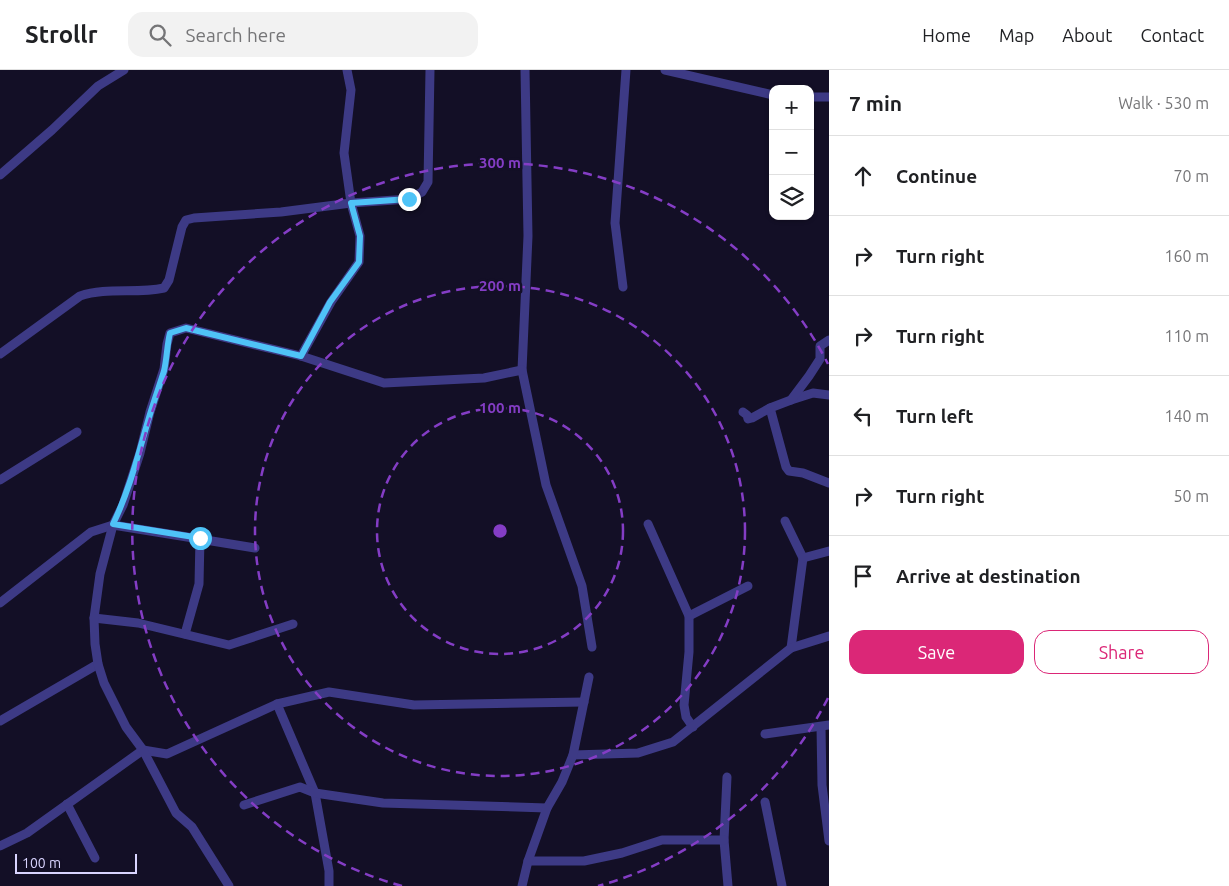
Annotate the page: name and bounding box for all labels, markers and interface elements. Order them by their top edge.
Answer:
search box [128,12,478,57]
text: Strollr [25,21,98,48]
icon: search [146,21,174,49]
text: Search here [186,24,286,46]
text: Home [922,25,971,45]
text: Map [999,25,1034,45]
text: About [1062,25,1112,45]
text: Contact [1140,25,1204,45]
map controls [769,85,814,220]
button: + [769,85,814,130]
text: 7 min [849,91,902,115]
text: Walk · 530 m [1118,94,1209,112]
button: − [769,130,814,175]
text: 300 m [479,154,521,171]
icon: ahead [849,162,877,190]
text: Continue [896,165,977,187]
text: 70 m [1173,167,1209,185]
button: layers [769,175,814,220]
route end [398,188,421,211]
icon: right [849,242,877,270]
text: Turn right [896,245,984,267]
text: 160 m [1164,247,1209,265]
text: 200 m [479,277,521,294]
icon: right [849,322,877,350]
text: Turn right [896,325,984,347]
text: 110 m [1164,327,1209,345]
text: 100 m [479,399,521,416]
icon: left [849,402,877,430]
text: Turn left [896,405,974,427]
text: 140 m [1164,407,1209,425]
icon: right [849,482,877,510]
text: Turn right [896,485,984,507]
text: 50 m [1173,487,1209,505]
centre of rings [491,522,509,540]
route start [189,527,212,550]
icon: arrive [849,562,877,590]
text: Arrive at destination [896,565,1081,587]
button: Save [849,630,1024,674]
button: Share [1034,630,1209,674]
scale bar [15,851,138,874]
text: 100 m [22,855,61,871]

